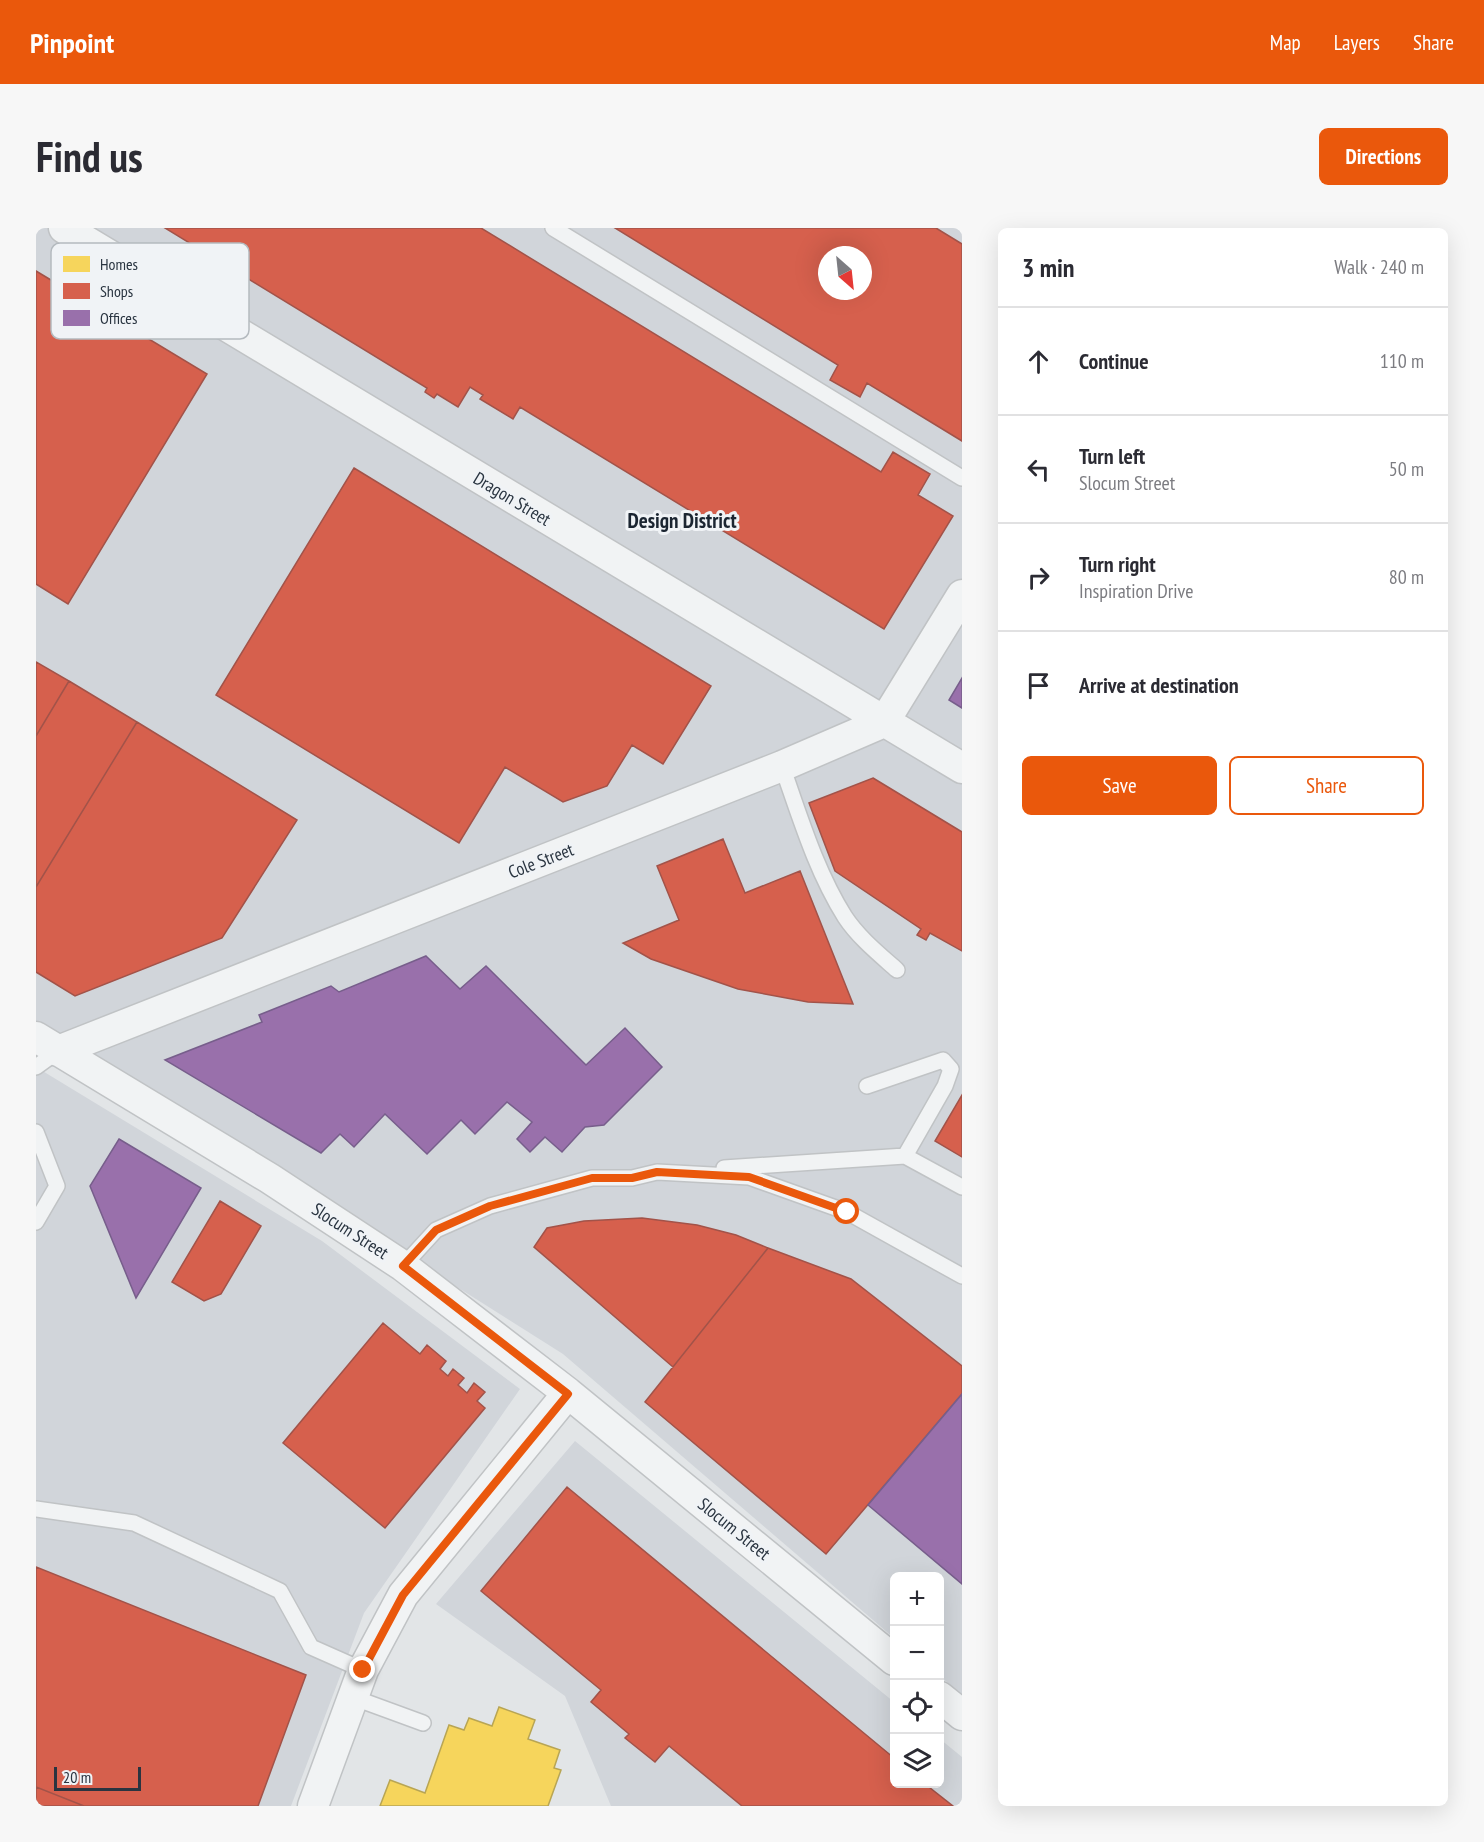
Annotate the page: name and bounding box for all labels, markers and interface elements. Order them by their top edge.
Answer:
text: Pinpoint [30,24,114,61]
text: Map [1270,29,1301,56]
text: Layers [1334,29,1380,56]
text: Share [1413,29,1454,56]
button: Directions [1319,128,1448,185]
text: Find us [36,129,143,184]
legend [51,243,249,339]
north arrow [818,246,872,300]
text: 3 min [1022,251,1075,284]
text: Homes [100,254,138,274]
text: Walk · 240 m [1334,254,1424,280]
text: Shops [100,281,133,301]
text: Offices [100,308,137,328]
icon: ahead [1022,345,1055,378]
text: Continue [1079,347,1149,375]
text: 110 m [1380,348,1424,374]
text: Turn left [1079,442,1145,470]
icon: left [1022,453,1055,486]
text: 50 m [1389,456,1424,482]
street label: Dragon Street [469,467,555,531]
text: Slocum Street [1079,470,1175,496]
district label: Design District [627,507,737,534]
text: Turn right [1079,550,1156,578]
icon: right [1022,561,1055,594]
text: 80 m [1389,564,1424,590]
text: Inspiration Drive [1079,578,1194,604]
icon: arrive [1022,669,1055,702]
text: Arrive at destination [1079,671,1239,699]
button: Save [1022,756,1217,815]
button: Share [1229,756,1424,815]
street label: Cole Street [505,838,577,883]
street label: Slocum Street [308,1197,393,1264]
route start [833,1198,859,1224]
street label: Slocum Street [693,1492,775,1565]
map controls [890,1572,944,1788]
button: + [890,1572,944,1626]
button: − [890,1626,944,1680]
route end [349,1656,375,1682]
button: locate [890,1680,944,1734]
button: layers [890,1734,944,1788]
scale bar [54,1764,141,1792]
text: 20 m [63,1767,91,1787]

